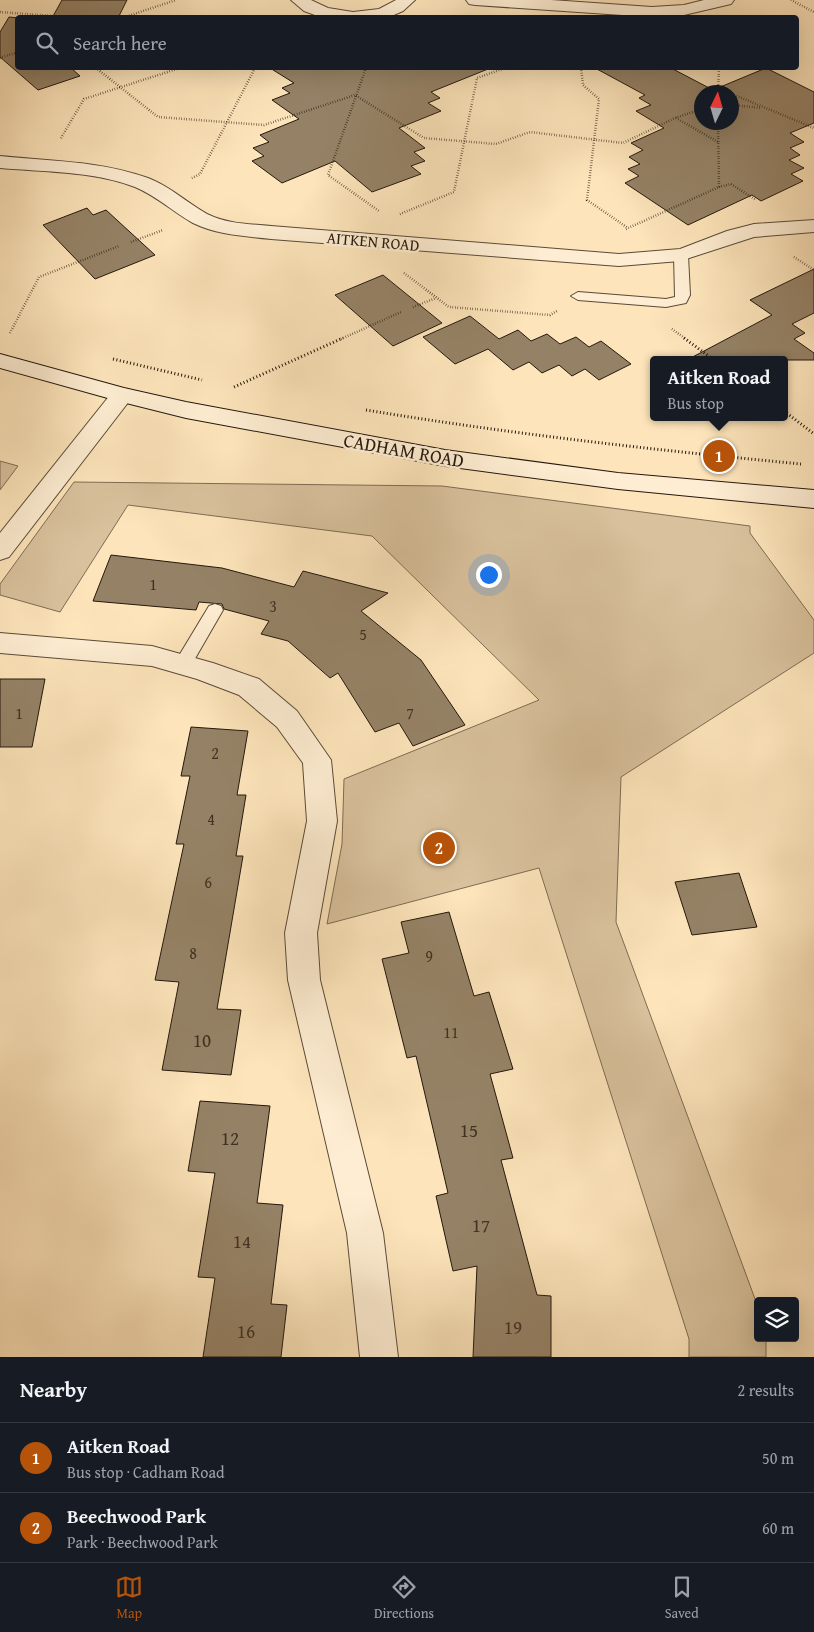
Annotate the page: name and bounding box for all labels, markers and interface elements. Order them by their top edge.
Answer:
search box [15,15,799,70]
icon: search [33,29,61,57]
text: Search here [73,29,167,57]
north arrow [694,85,739,130]
street label: AITKEN ROAD [326,225,421,257]
popup [650,356,788,421]
text: Aitken Road [668,363,770,391]
text: Bus stop [668,391,724,415]
street label: CADHAM ROAD [342,426,466,474]
pin: 1 [703,437,735,475]
your location [476,562,502,588]
house number: 1 [149,572,157,596]
house number: 3 [269,594,277,618]
house number: 5 [359,622,367,646]
house number: 1 [15,701,23,725]
house number: 7 [406,701,414,725]
house number: 2 [211,741,219,765]
house number: 4 [207,807,215,831]
pin: 2 [423,829,455,867]
house number: 6 [204,870,212,894]
house number: 8 [189,941,197,965]
house number: 9 [425,944,433,968]
house number: 11 [443,1020,459,1044]
house number: 10 [193,1026,211,1054]
house number: 15 [460,1116,478,1144]
house number: 12 [221,1124,239,1152]
house number: 17 [472,1211,490,1239]
house number: 14 [233,1227,251,1255]
map controls [754,1297,799,1342]
button: layers [754,1297,799,1342]
house number: 19 [504,1313,522,1341]
house number: 16 [237,1317,255,1345]
text: Nearby [20,1374,87,1405]
text: 2 results [737,1378,794,1402]
text: Aitken Road [67,1432,170,1460]
text: 1 [32,1446,40,1470]
text: 50 m [762,1446,794,1470]
text: Bus stop · Cadham Road [67,1460,225,1484]
text: Beechwood Park [67,1502,206,1530]
text: 2 [32,1516,40,1540]
text: 60 m [762,1516,794,1540]
text: Park · Beechwood Park [67,1530,218,1554]
tab: Map [115,1573,143,1623]
tab: Directions [374,1573,434,1623]
tab: Saved [665,1573,699,1623]

